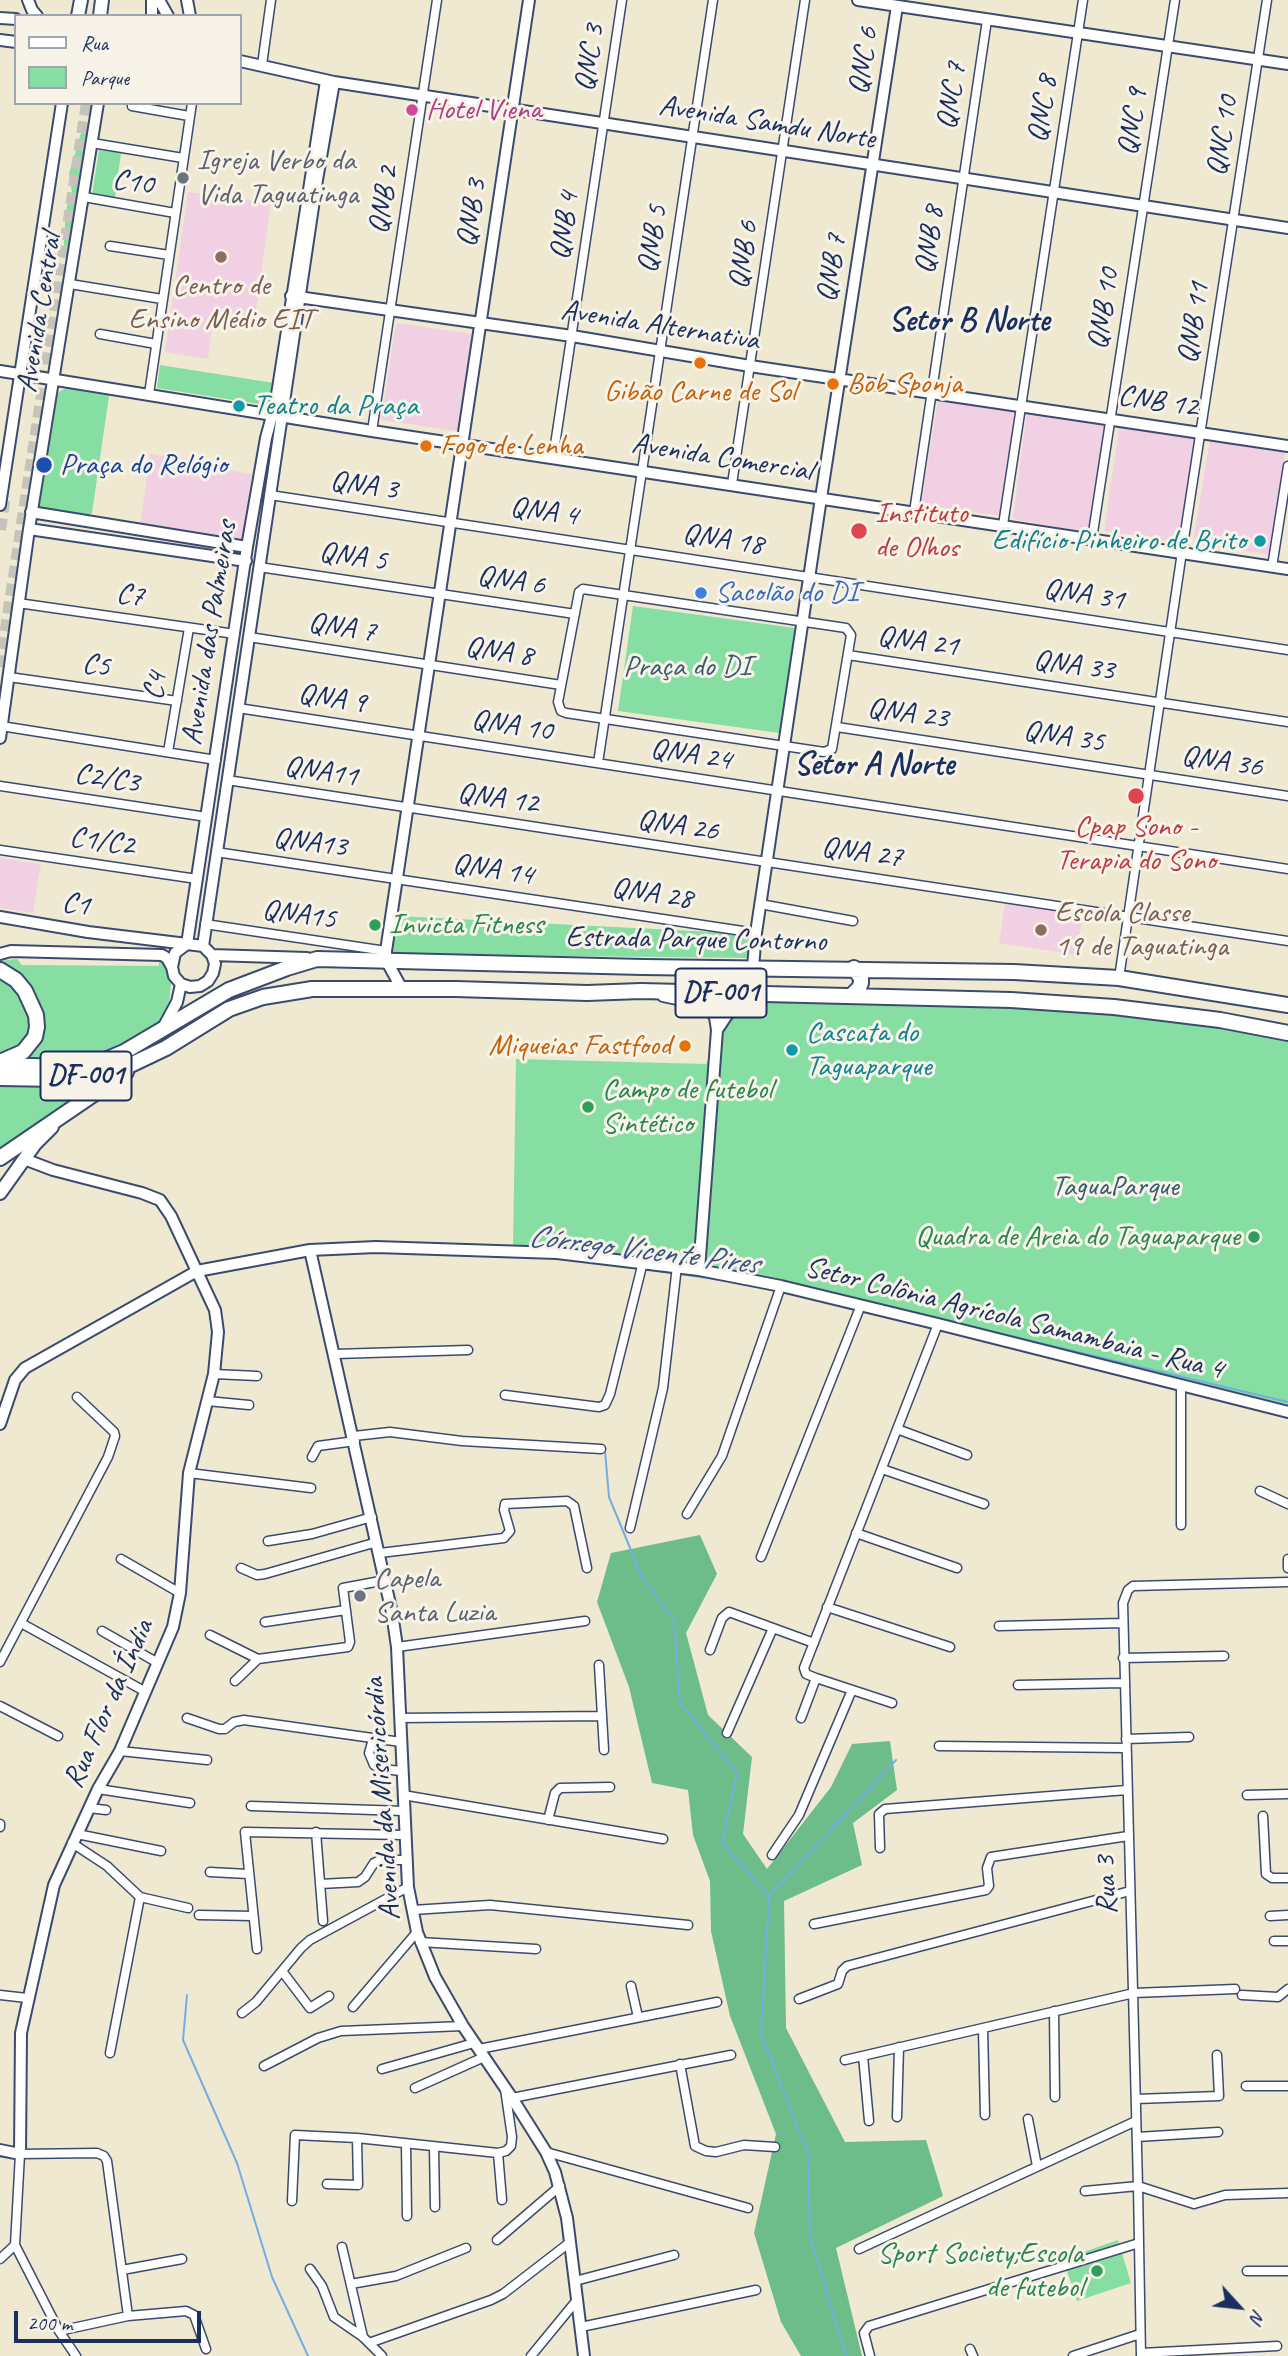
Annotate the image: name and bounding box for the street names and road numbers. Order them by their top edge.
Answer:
street label: QNC 3 [567,22,613,94]
street label: QNC 6 [841,25,887,97]
street label: QNC 7 [929,60,975,132]
street label: QNC 8 [1020,73,1066,145]
street label: QNC 9 [1110,86,1156,158]
street label: Avenida Samdu Norte [656,88,878,158]
street label: QNC 10 [1199,93,1247,179]
street label: C10 [110,162,156,204]
street label: QNB 2 [361,164,407,236]
street label: QNB 3 [449,177,495,249]
street label: QNB 4 [542,190,588,262]
street label: QNB 5 [630,203,676,275]
street label: QNB 8 [907,204,953,276]
street label: QNB 6 [721,219,767,291]
street label: Avenida Central [10,231,70,395]
street label: QNB 7 [809,232,855,304]
street label: QNB 10 [1080,266,1128,352]
street label: QNB 11 [1170,280,1218,366]
street label: Avenida Alternativa [559,293,761,359]
street label: CNB 12 [1115,378,1201,426]
street label: Avenida Comercial [629,426,815,490]
street label: QNA 3 [328,463,400,509]
street label: QNA 4 [508,489,580,535]
street label: QNA 18 [680,516,766,564]
street label: Avenida das Palmeiras [175,518,245,748]
street label: QNA 5 [317,534,389,580]
street label: QNA 6 [475,558,547,604]
street label: QNA 31 [1041,571,1127,619]
street label: C7 [114,576,146,616]
street label: QNA 7 [306,605,378,651]
street label: QNA 21 [875,619,961,665]
street label: QNA 8 [463,629,535,675]
street label: QNA 33 [1031,643,1117,689]
street label: C5 [80,646,112,686]
street label: C4 [136,670,176,702]
street label: QNA 9 [296,676,368,722]
street label: QNA 23 [865,691,951,737]
street label: QNA 10 [469,702,555,750]
street label: QNA 35 [1021,713,1107,761]
street label: QNA 24 [648,731,734,779]
street label: QNA 36 [1179,738,1265,786]
street label: QNA11 [282,748,360,796]
street label: C2/C3 [72,756,142,802]
street label: QNA 12 [455,776,541,822]
street label: QNA 26 [635,802,721,850]
street label: C1/C2 [67,820,137,864]
street label: QNA13 [271,820,349,866]
street label: QNA 27 [819,830,905,876]
street label: QNA 14 [450,846,536,894]
street label: QNA 28 [609,870,695,918]
street label: C1 [60,885,92,925]
street label: QNA15 [260,892,338,938]
street label: Estrada Parque Contorno [565,920,827,960]
road number: DF-001 [676,968,766,1018]
road number: DF-001 [41,1052,132,1100]
street label: Setor Colônia Agrícola Samambaia - Rua 4 [801,1250,1227,1388]
street label: Rua Flor da Índia [56,1614,162,1794]
street label: Avenida da Misericórdia [357,1676,409,1922]
street label: Rua 3 [1088,1855,1126,1915]

